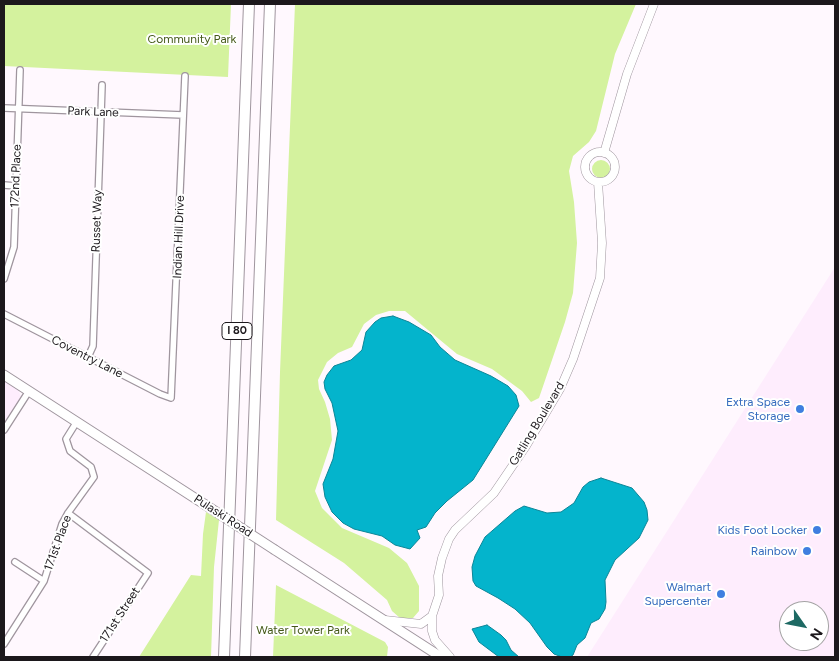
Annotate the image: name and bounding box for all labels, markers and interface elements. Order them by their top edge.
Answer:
park label: Community Park [148,32,236,46]
street label: Park Lane [67,104,119,120]
street label: 172nd Place [8,144,24,208]
street label: Russet Way [89,189,105,253]
street label: Indian Hill Drive [170,195,188,279]
road number: I 80 [222,322,252,340]
street label: Coventry Lane [49,333,125,381]
street label: Gatling Boulevard [506,379,568,469]
place label: Extra Space Storage [726,395,790,423]
marker: Extra Space Storage [794,403,806,415]
street label: Pulaski Road [191,492,255,540]
street label: 171st Place [41,513,75,573]
place label: Kids Foot Locker [717,523,807,537]
marker: Kids Foot Locker [811,524,823,536]
place label: Rainbow [751,544,797,558]
marker: Rainbow [801,545,813,557]
place label: Walmart Supercenter [644,580,711,608]
street label: 171st Street [97,585,143,645]
marker: Walmart Supercenter [715,588,727,600]
north arrow [779,601,829,651]
park label: Water Tower Park [256,623,350,637]
text: N [806,625,826,643]

